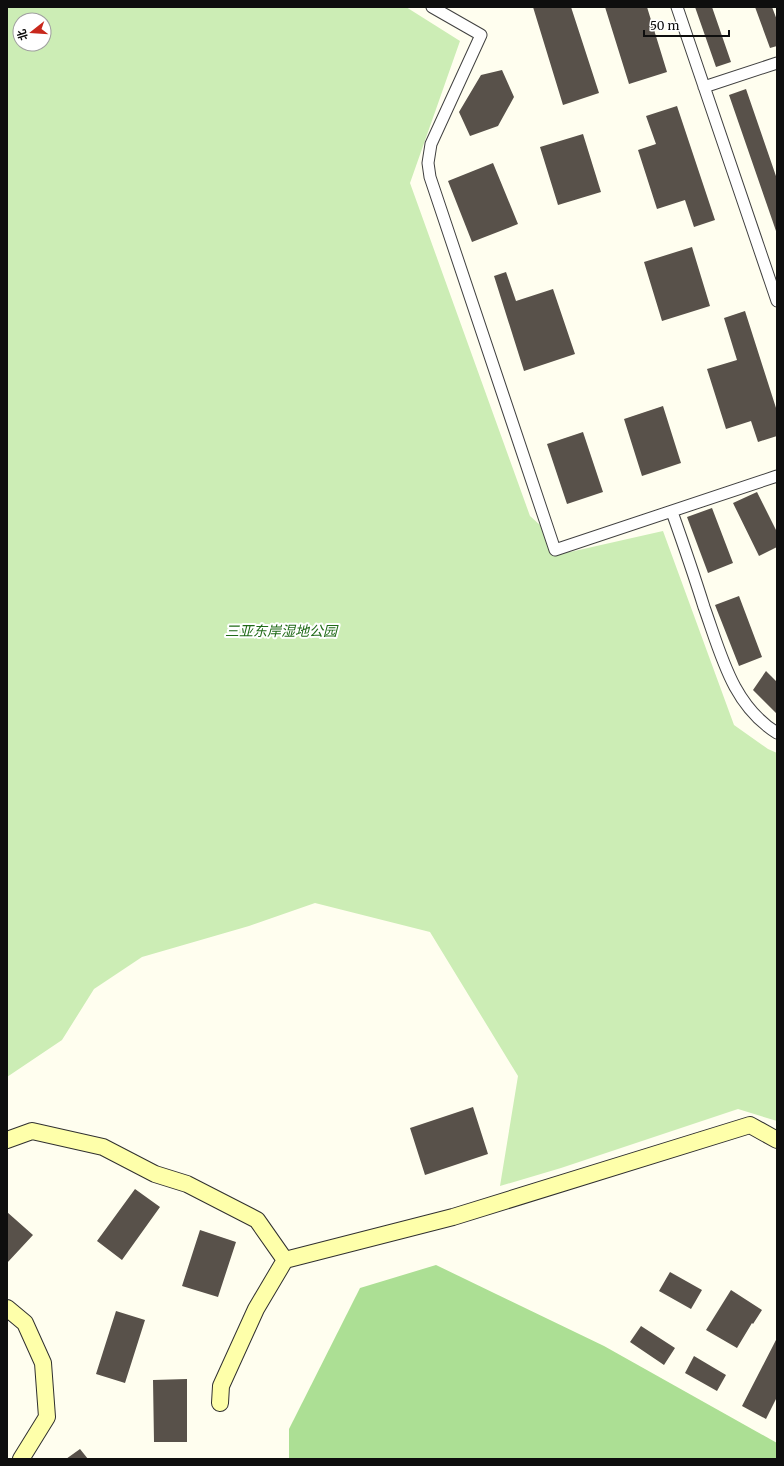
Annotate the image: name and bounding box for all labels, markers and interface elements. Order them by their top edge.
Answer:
north arrow [12,12,52,52]
scale bar [644,12,729,38]
text: 50 m [650,18,679,33]
text: 北 [14,28,31,42]
park label: 三亚东岸湿地公园 [225,622,339,640]

